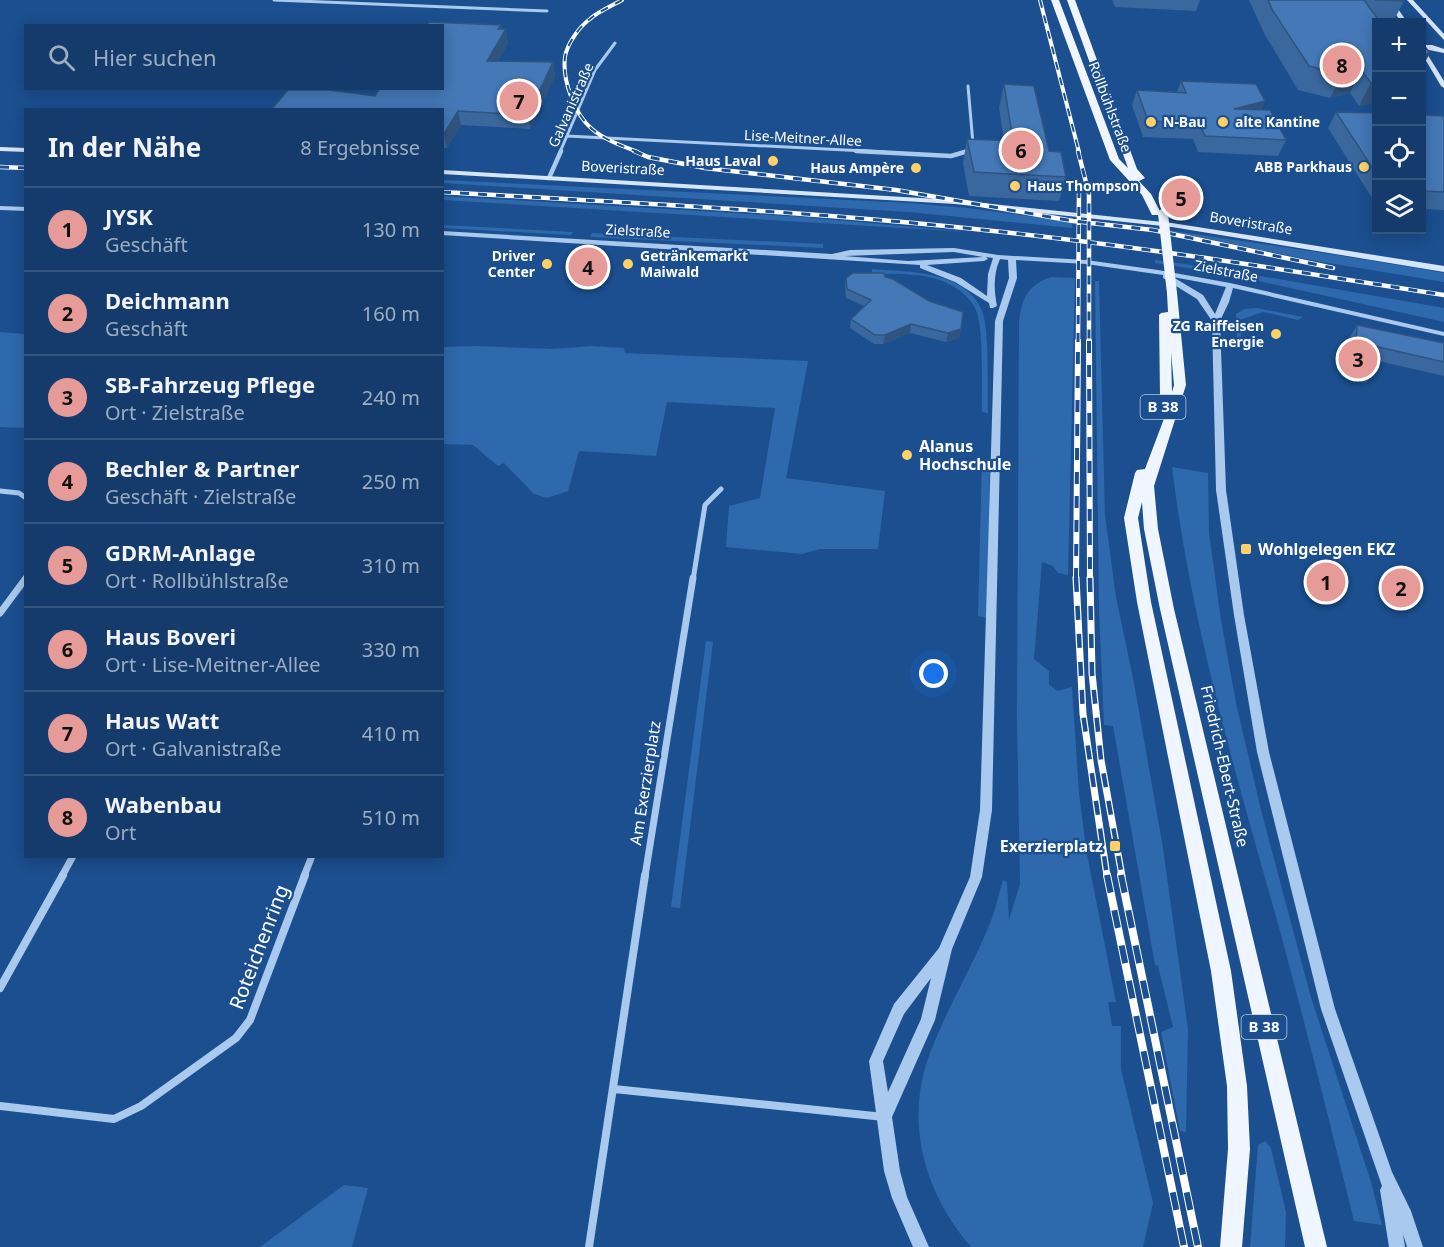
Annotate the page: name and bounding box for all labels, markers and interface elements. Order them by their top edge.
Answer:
map controls [1372,18,1426,234]
button: + [1372,18,1426,72]
search box [24,24,444,90]
icon: search [45,41,78,74]
text: Hier suchen [93,42,217,72]
pin: 8 [1322,42,1362,88]
street label: Galvanistraße [543,59,598,150]
street label: Rollbühlstraße [1084,59,1137,155]
button: − [1372,72,1426,126]
pin: 7 [500,78,538,124]
place label: N-Bau [1163,112,1206,131]
place label: alte Kantine [1235,112,1320,131]
marker: N-Bau [1144,115,1158,129]
marker: alte Kantine [1216,115,1230,129]
street label: Lise-Meitner-Allee [744,125,863,150]
button: locate [1372,126,1426,180]
pin: 6 [1002,128,1040,172]
text: In der Nähe [48,129,201,165]
text: 8 Ergebnisse [300,134,420,161]
place label: Haus Laval [685,151,761,170]
marker: Haus Laval [766,154,780,168]
street label: Boveristraße [581,156,665,179]
place label: ABB Parkhaus [1254,157,1352,176]
place label: Haus Ampère [810,158,904,177]
marker: ABB Parkhaus [1357,160,1371,174]
marker: Haus Ampère [909,161,923,175]
place label: Haus Thompson [1027,176,1139,195]
pin: 5 [1162,176,1200,220]
marker: Haus Thompson [1008,179,1022,193]
button: layers [1372,180,1426,234]
text: JYSK [105,201,153,231]
street label: Boveristraße [1208,207,1294,238]
text: 1 [62,216,73,243]
text: 130 m [362,216,420,243]
street label: Zielstraße [605,219,671,242]
text: Geschäft [105,231,188,258]
pin: 4 [568,244,608,290]
place label: Driver Center [488,246,536,281]
place label: Getränkemarkt Maiwald [640,246,748,281]
street label: Zielstraße [1192,255,1260,286]
marker: Driver Center [540,257,554,271]
marker: Getränkemarkt Maiwald [621,257,635,271]
text: Deichmann [105,285,230,315]
text: 2 [62,300,73,327]
text: 160 m [362,300,420,327]
text: Geschäft [105,315,188,342]
place label: ZG Raiffeisen Energie [1173,316,1264,351]
marker: ZG Raiffeisen Energie [1269,327,1283,341]
pin: 3 [1338,336,1378,382]
text: SB-Fahrzeug Pflege [105,369,315,399]
text: 3 [62,384,73,411]
text: 240 m [362,384,420,411]
road number: B 38 [1140,395,1186,419]
text: Ort · Zielstraße [105,399,245,426]
place label: Alanus Hochschule [919,435,1011,475]
marker: Alanus Hochschule [900,448,914,462]
text: Bechler & Partner [105,453,299,483]
text: 4 [62,468,73,495]
text: 250 m [362,468,420,495]
text: Geschäft · Zielstraße [105,483,296,510]
text: GDRM-Anlage [105,537,256,567]
place label: Wohlgelegen EKZ [1258,538,1395,560]
marker: Wohlgelegen EKZ [1239,542,1253,556]
text: 5 [62,552,73,579]
text: 310 m [362,552,420,579]
pin: 1 [1306,560,1346,604]
pin: 2 [1382,566,1420,610]
text: Ort · Rollbühlstraße [105,567,289,594]
text: Haus Boveri [105,621,236,651]
text: 6 [62,636,73,663]
text: 330 m [362,636,420,663]
text: Ort · Lise-Meitner-Allee [105,651,321,678]
your location [919,659,948,688]
street label: Friedrich-Ebert-Straße [1196,683,1254,849]
text: Haus Watt [105,705,219,735]
street label: Am Exerzierplatz [624,719,666,847]
text: 7 [62,720,73,747]
text: 410 m [362,720,420,747]
text: Ort · Galvanistraße [105,735,281,762]
text: Wabenbau [105,789,222,819]
text: 8 [62,804,73,831]
text: 510 m [362,804,420,831]
text: Ort [105,819,136,846]
place label: Exerzierplatz [1000,835,1103,857]
marker: Exerzierplatz [1108,839,1122,853]
street label: Roteichenring [222,880,295,1013]
road number: B 38 [1242,1015,1286,1039]

